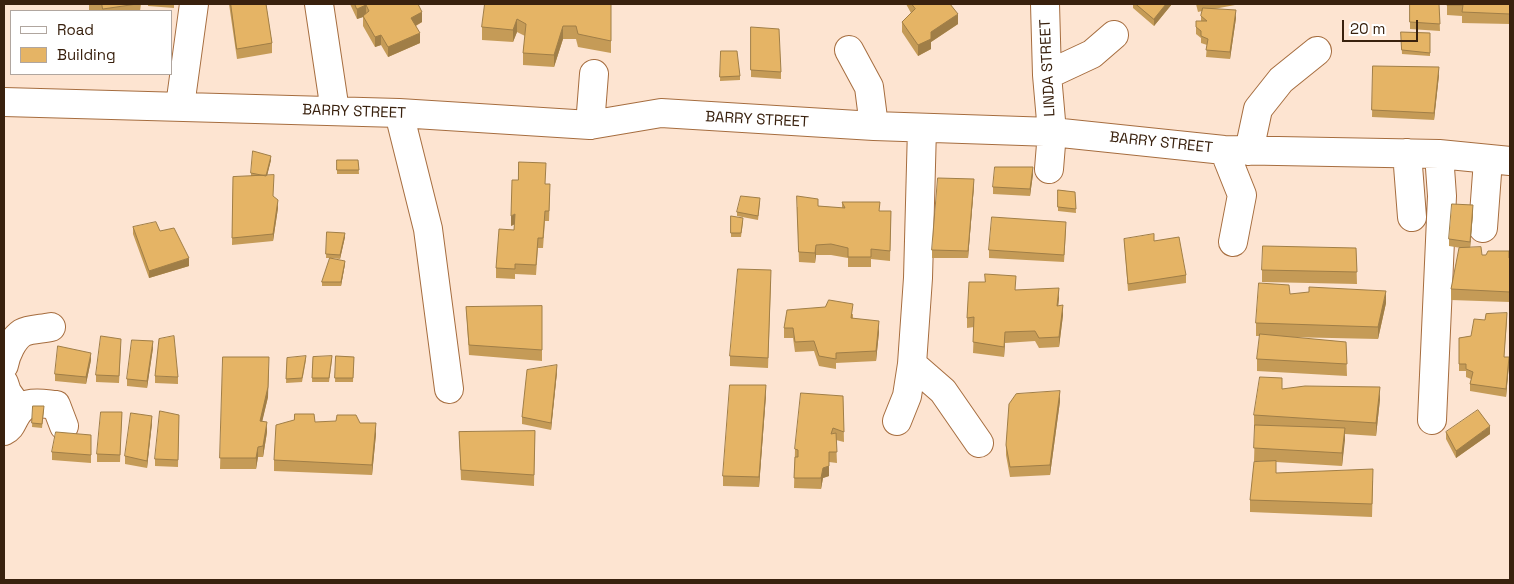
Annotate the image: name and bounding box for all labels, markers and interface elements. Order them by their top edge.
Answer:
legend [10,10,172,75]
scale bar [1344,10,1420,42]
street label: LINDA STREET [1036,19,1060,117]
text: 20 m [1350,19,1385,38]
text: Road [57,20,94,39]
text: Building [57,45,116,64]
street label: BARRY STREET [302,101,406,123]
street label: BARRY STREET [705,108,809,132]
street label: BARRY STREET [1108,129,1214,157]

